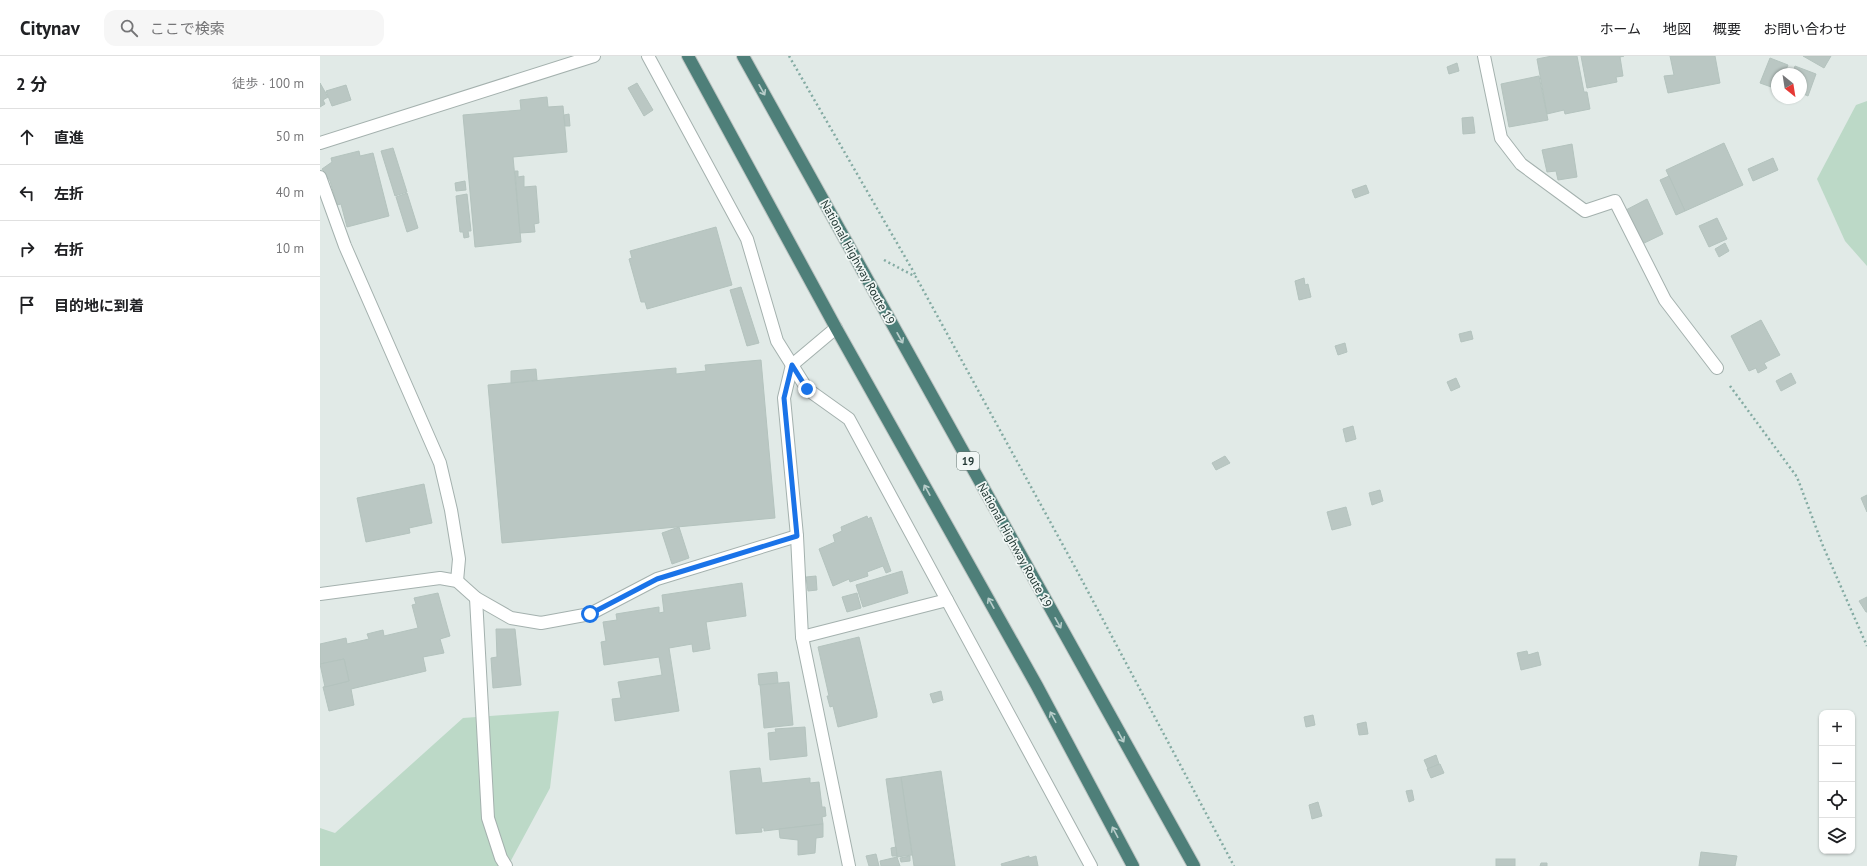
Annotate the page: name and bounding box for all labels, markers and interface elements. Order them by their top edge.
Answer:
search box [104,10,384,46]
text: Citynav [20,16,80,40]
icon: search [118,17,140,39]
text: ここで検索 [150,19,225,38]
text: ホーム [1599,20,1641,38]
text: 地図 [1663,20,1691,38]
text: 概要 [1713,20,1741,38]
text: お問い合わせ [1763,20,1847,38]
north arrow [1771,68,1807,104]
text: 2 分 [16,73,47,95]
text: 徒歩 · 100 m [232,75,304,92]
one-way arrow [758,84,766,96]
icon: ahead [16,126,38,148]
text: 直進 [54,128,84,147]
text: 50 m [276,128,304,145]
icon: left [16,182,38,204]
text: 左折 [54,184,84,203]
text: 40 m [276,184,304,201]
street label: National Highway Route 19 [817,197,899,327]
icon: right [16,238,38,260]
text: 右折 [54,240,84,259]
text: 10 m [276,240,304,257]
icon: arrive [16,294,38,316]
text: 目的地に到着 [54,296,144,315]
one-way arrow [897,332,904,344]
route end [798,380,816,398]
road number: 19 [957,452,979,470]
street label: National Highway Route 19 [974,480,1056,610]
one-way arrow [923,484,930,496]
one-way arrow [986,597,994,609]
route start [581,605,599,623]
one-way arrow [1054,617,1062,629]
map controls [1819,710,1855,854]
button: + [1819,710,1855,746]
one-way arrow [1049,711,1057,723]
one-way arrow [1118,731,1126,743]
button: − [1819,746,1855,782]
button: locate [1819,782,1855,818]
button: layers [1819,818,1855,854]
one-way arrow [1110,826,1118,838]

